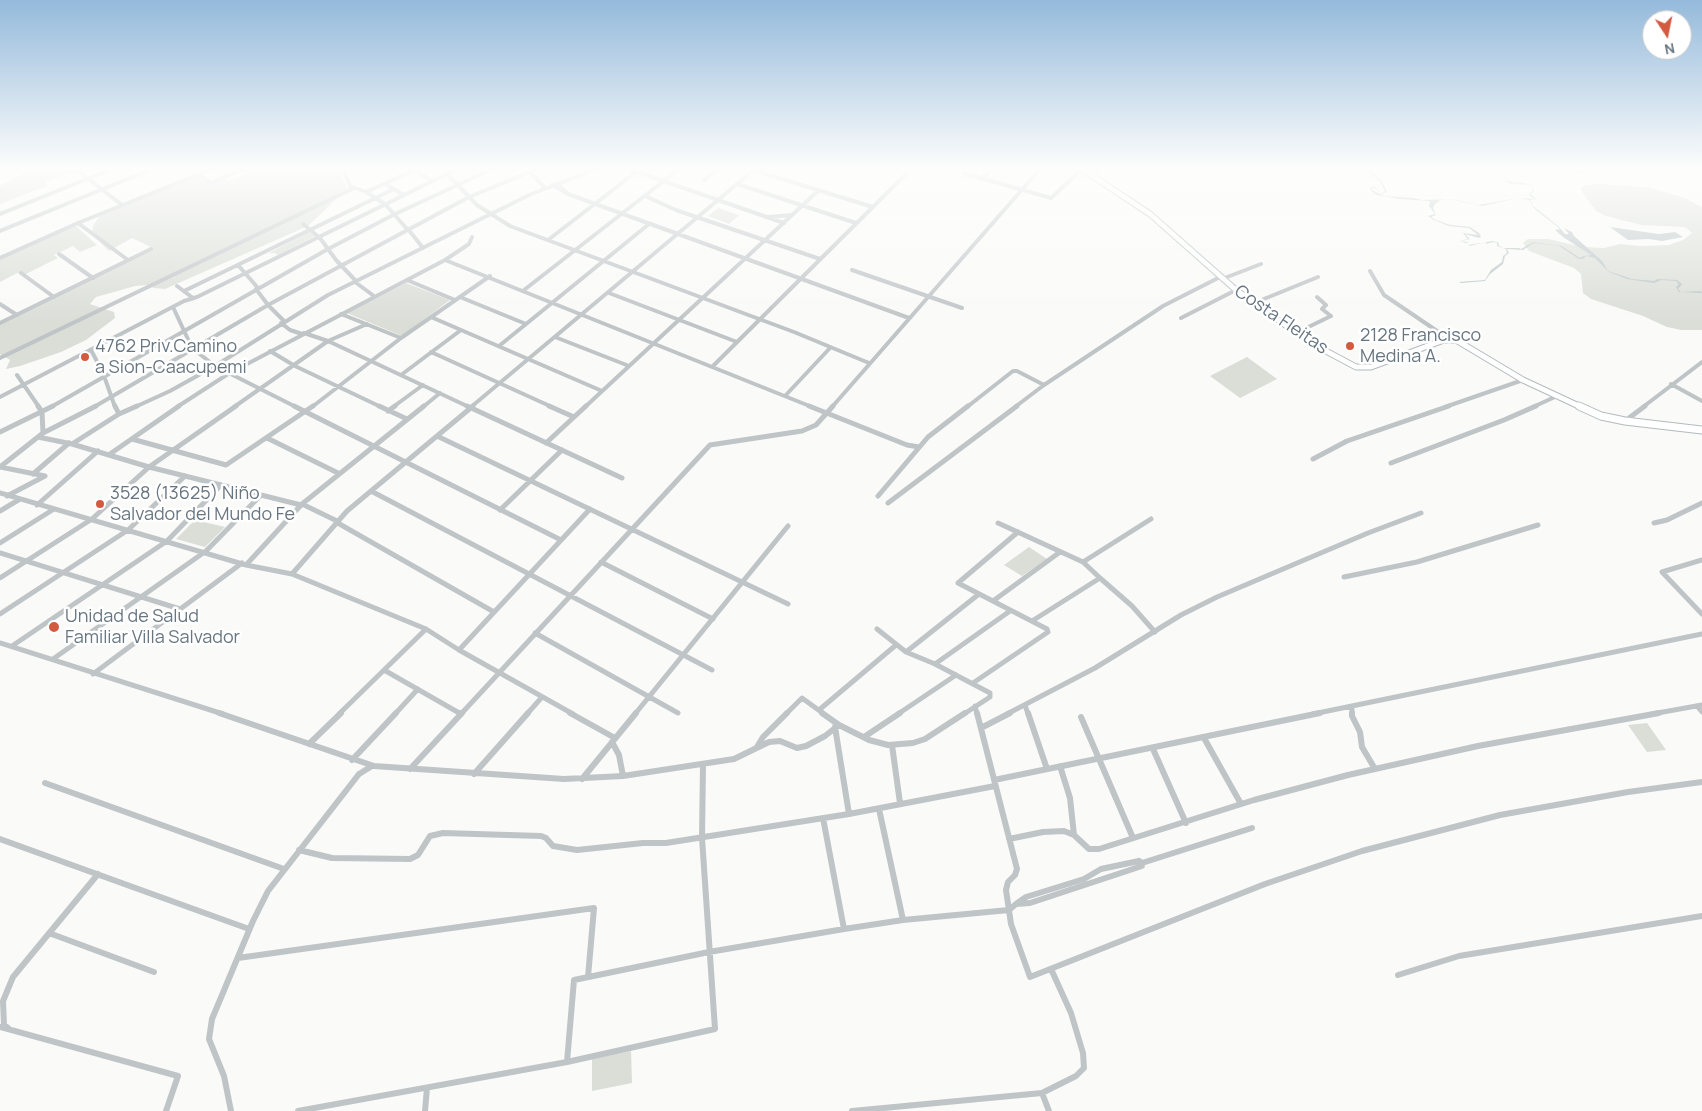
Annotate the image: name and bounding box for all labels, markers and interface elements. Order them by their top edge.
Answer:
north arrow [1642,10,1692,60]
text: N [1663,39,1677,60]
street label: Costa Fleitas [1230,281,1332,359]
place label: 2128 Francisco Medina A. [1360,325,1481,368]
place label: 4762 Priv.Camino a Sion-Caacupemi [95,336,247,378]
marker: 2128 Francisco Medina A. [1344,340,1356,352]
marker: 4762 Priv.Camino a Sion-Caacupemi [79,351,91,363]
place label: 3528 (13625) Niño Salvador del Mundo Fe [110,483,295,526]
marker: 3528 (13625) Niño Salvador del Mundo Fe [94,498,106,510]
place label: Unidad de Salud Familiar Villa Salvador [65,606,240,649]
marker: Unidad de Salud Familiar Villa Salvador [47,620,61,634]

